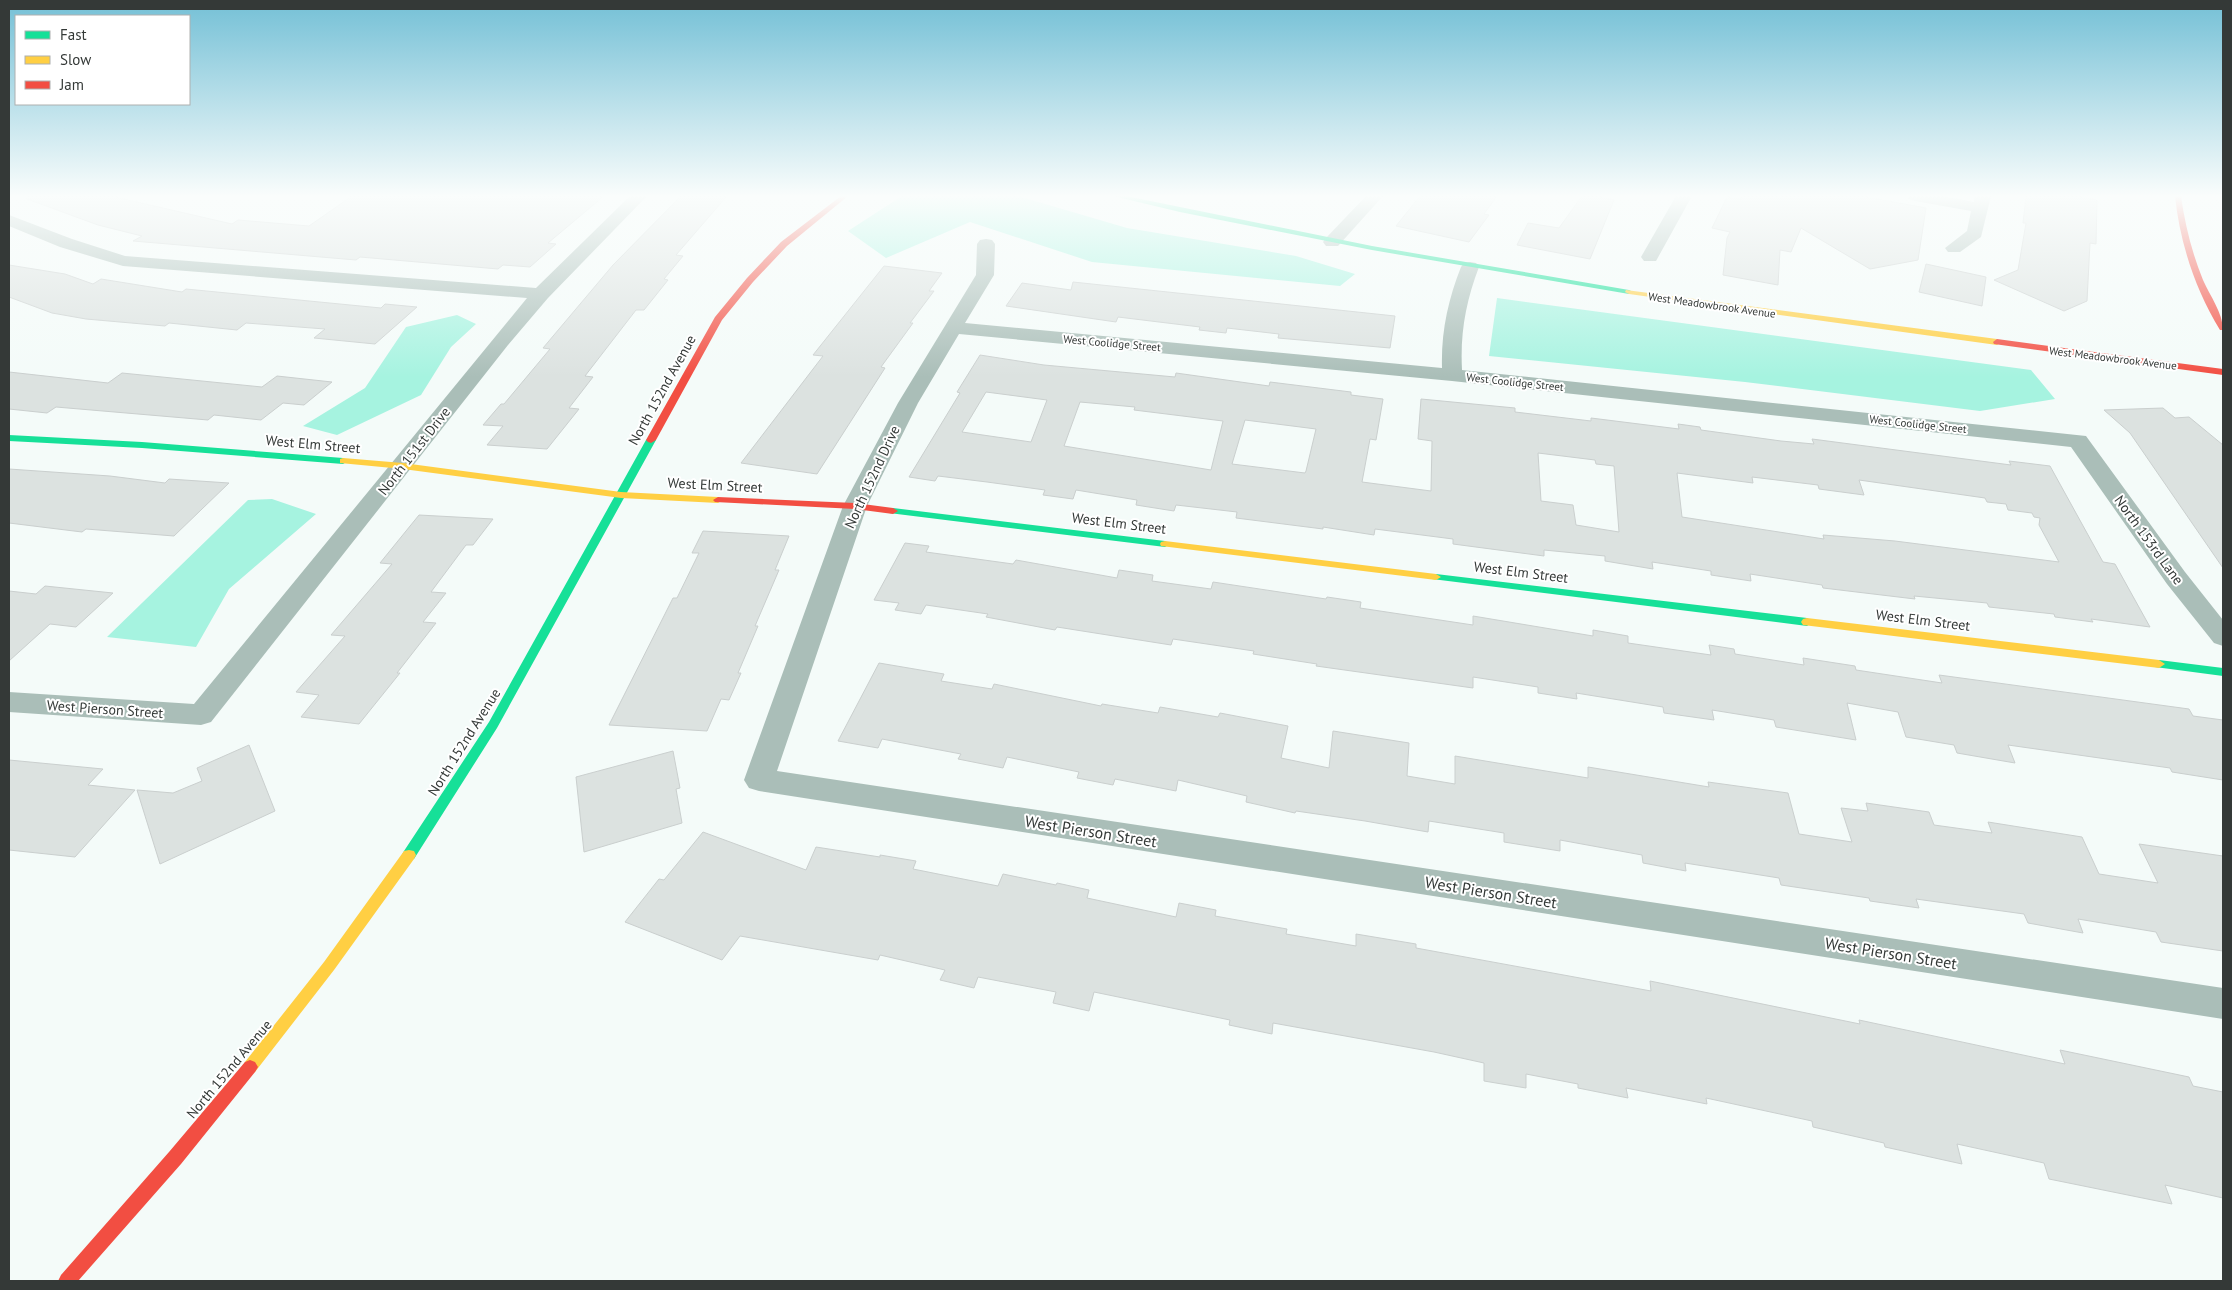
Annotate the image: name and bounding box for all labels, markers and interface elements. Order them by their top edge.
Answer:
legend [15,15,190,105]
text: Fast [60,25,87,44]
text: Slow [60,50,91,69]
text: Jam [59,75,84,94]
street label: West Meadowbrook Avenue [1647,289,1777,321]
street label: North 152nd Avenue [624,332,700,448]
street label: West Coolidge Street [1063,332,1162,354]
street label: West Meadowbrook Avenue [2048,343,2178,373]
street label: West Coolidge Street [1466,370,1565,394]
street label: North 151st Drive [374,403,454,499]
street label: West Coolidge Street [1869,412,1968,436]
street label: North 152nd Drive [840,423,904,531]
street label: West Elm Street [265,431,361,457]
street label: West Elm Street [667,474,763,496]
street label: North 153rd Lane [2111,492,2187,588]
street label: West Elm Street [1071,508,1167,538]
street label: West Elm Street [1473,557,1569,587]
street label: West Elm Street [1875,605,1971,635]
street label: North 152nd Avenue [424,685,504,799]
street label: West Pierson Street [46,696,164,722]
street label: West Pierson Street [1024,811,1159,851]
street label: West Pierson Street [1424,872,1559,912]
street label: West Pierson Street [1824,933,1959,973]
street label: North 152nd Avenue [182,1016,276,1122]

